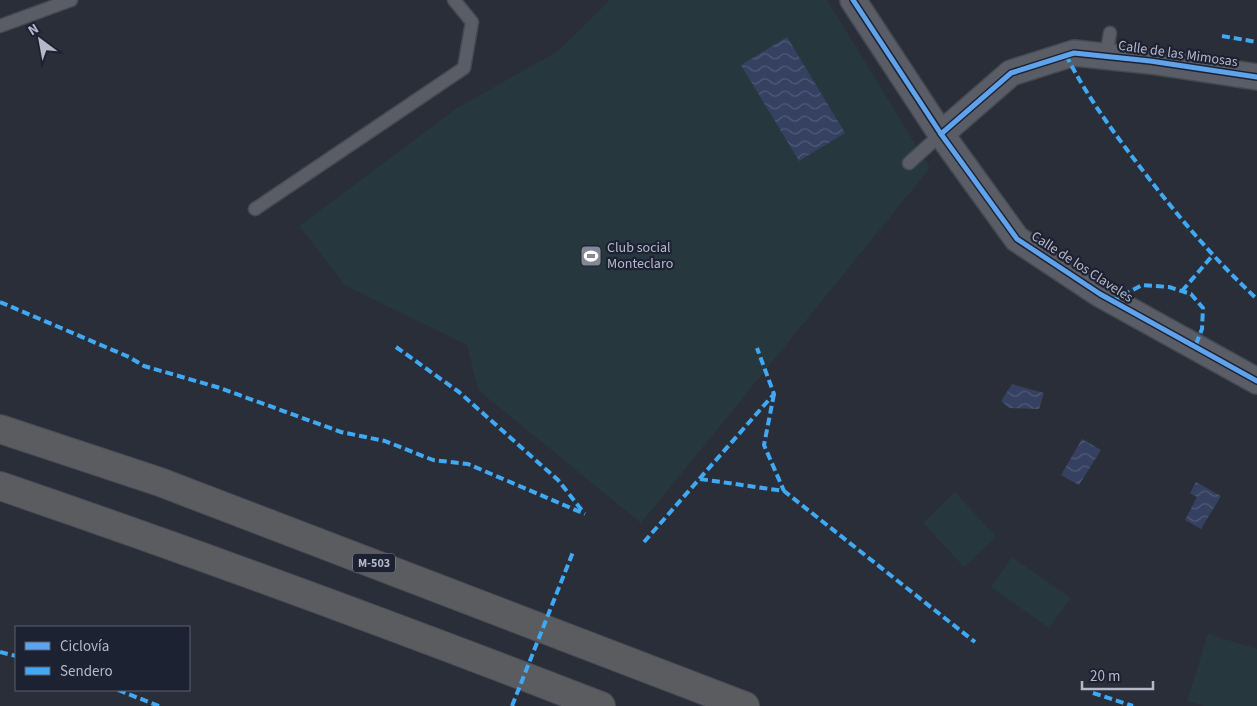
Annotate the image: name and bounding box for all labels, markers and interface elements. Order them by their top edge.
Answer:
north arrow [15,15,65,65]
text: N [24,19,43,41]
street label: Calle de las Mimosas [1117,36,1239,72]
street label: Calle de los Claveles [1027,227,1137,308]
place label: Club social Monteclaro [607,238,673,274]
sports icon: Club social Monteclaro [579,244,603,268]
road number: M-503 [353,554,395,572]
legend [15,626,190,691]
text: Ciclovía [60,636,109,657]
scale bar [1082,658,1153,690]
text: Sendero [60,661,113,682]
text: 20 m [1090,666,1120,687]

